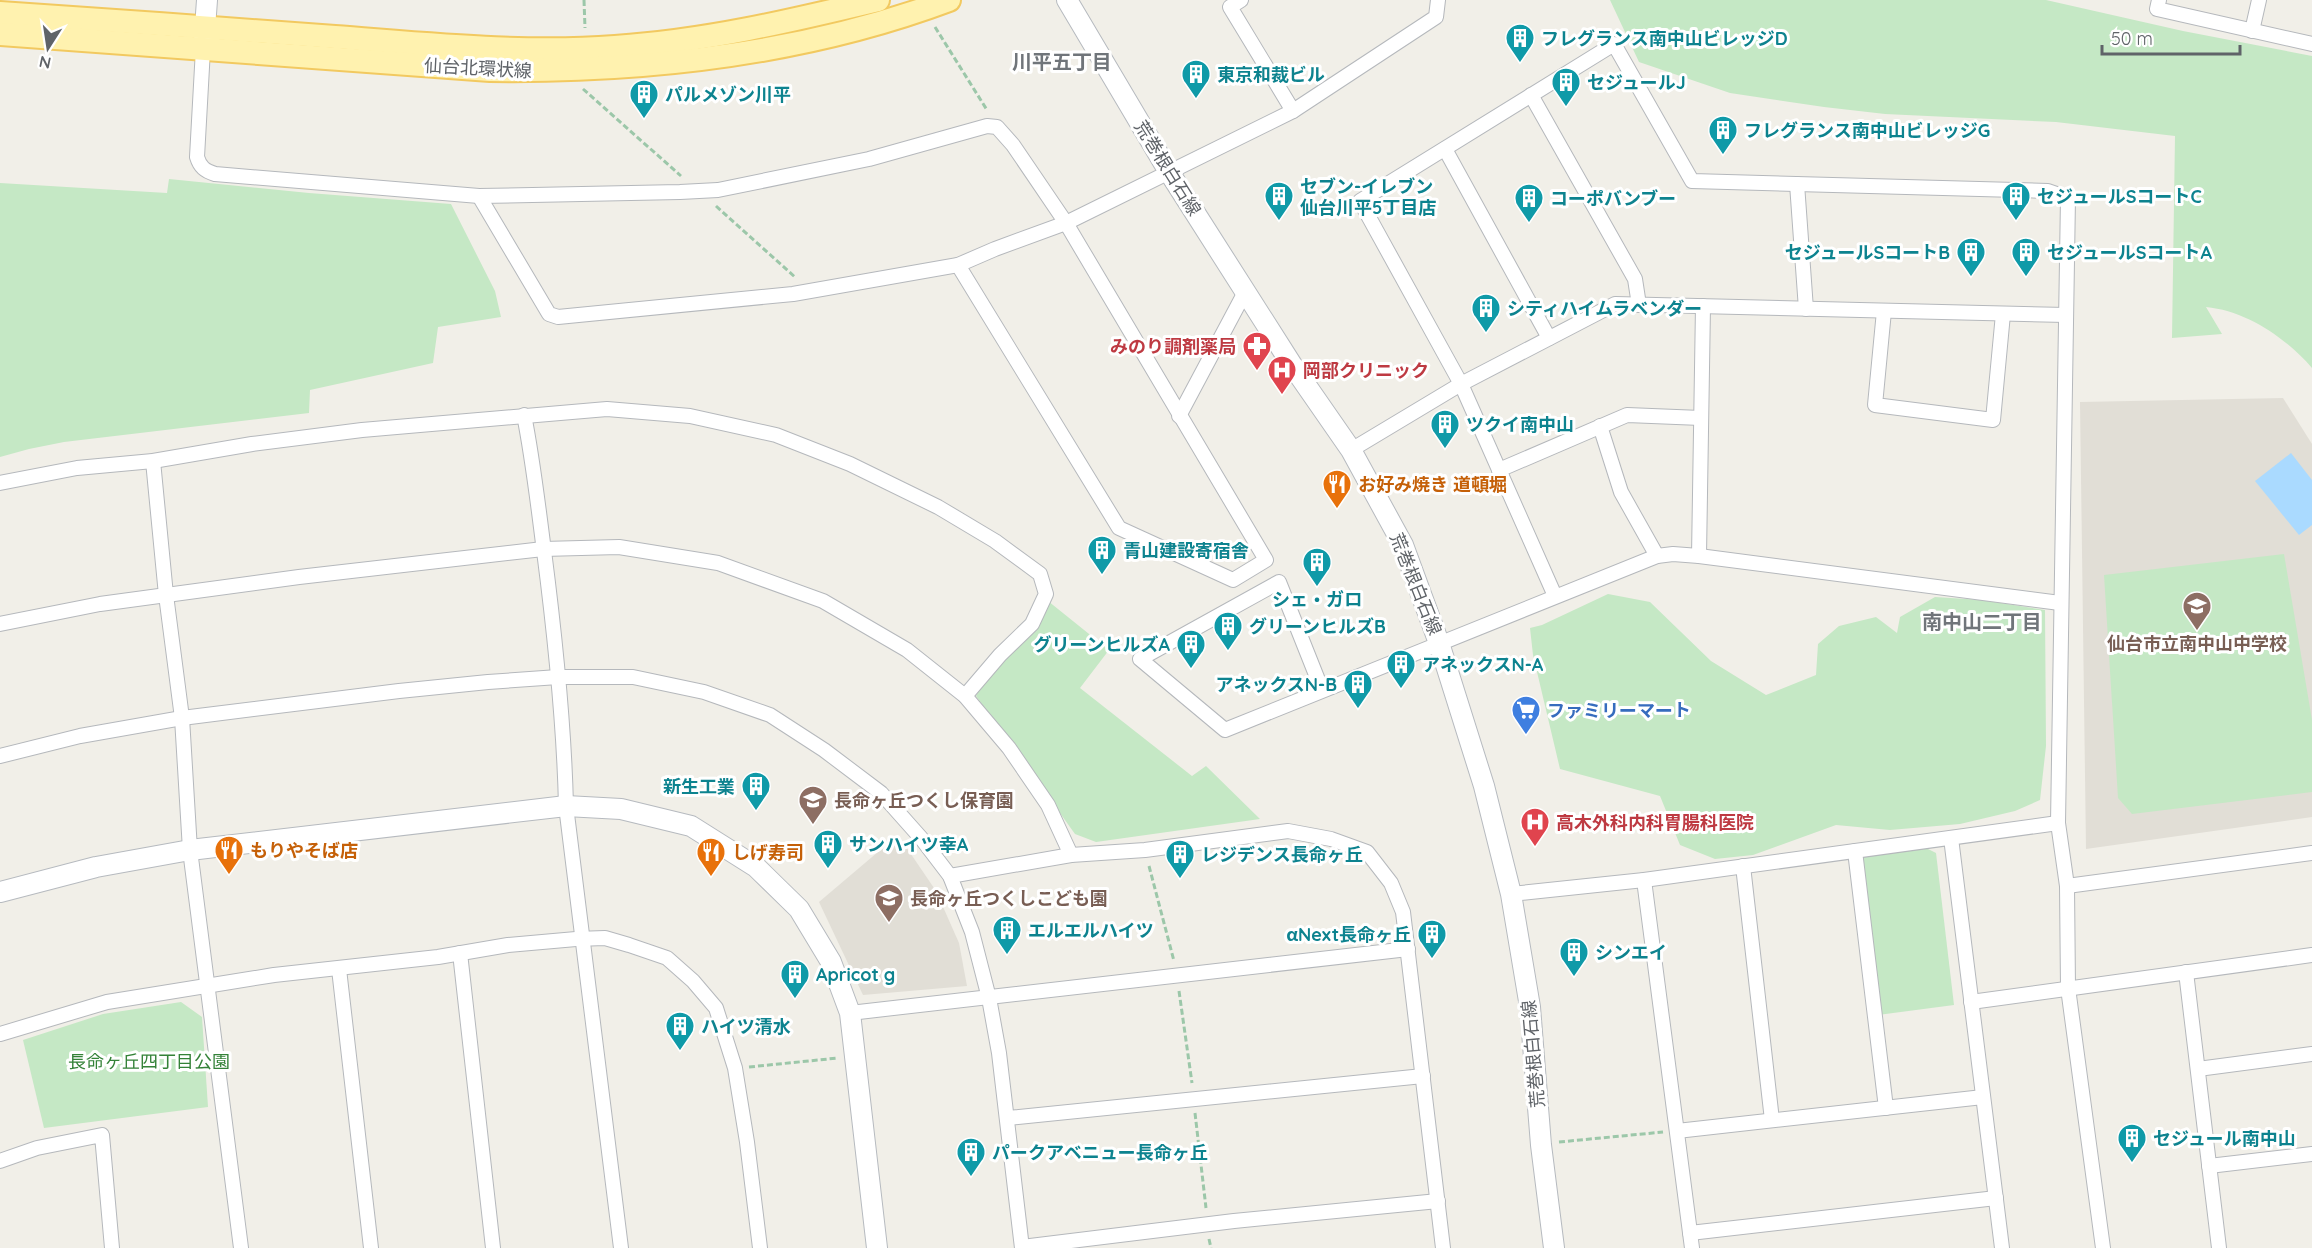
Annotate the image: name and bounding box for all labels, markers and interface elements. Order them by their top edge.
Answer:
north arrow [18,18,78,78]
scale bar [2102,18,2240,56]
building icon: フレグランス南中山ビレッジD [1504,22,1536,64]
place label: フレグランス南中山ビレッジD [1541,27,1788,50]
text: 50 m [2111,27,2153,50]
district label: 川平五丁目 [1012,49,1112,74]
text: N [37,52,53,74]
street label: 仙台北環状線 [423,54,533,82]
building icon: 東京和裁ビル [1180,58,1212,100]
place label: 東京和裁ビル [1217,63,1325,86]
building icon: セジュールJ [1550,66,1582,108]
place label: セジュールJ [1587,71,1686,94]
building icon: パルメゾン川平 [628,78,660,120]
place label: パルメゾン川平 [665,83,791,106]
building icon: フレグランス南中山ビレッジG [1707,114,1739,156]
street label: 荒巻根白石線 [1130,116,1206,220]
place label: フレグランス南中山ビレッジG [1744,119,1990,142]
place label: セブン-イレブン 仙台川平5丁目店 [1300,175,1436,219]
building icon: セブン-イレブン 仙台川平5丁目店 [1263,180,1295,222]
building icon: セジュールSコートC [2000,180,2032,222]
building icon: コーポバンブー [1513,182,1545,224]
place label: セジュールSコートC [2037,185,2202,208]
place label: コーポバンブー [1550,187,1676,210]
building icon: セジュールSコートB [1955,236,1987,278]
building icon: セジュールSコートA [2010,236,2042,278]
place label: セジュールSコートB [1785,241,1950,264]
place label: セジュールSコートA [2047,241,2212,264]
building icon: シティハイムラベンダー [1470,292,1502,334]
place label: シティハイムラベンダー [1507,297,1702,320]
pharmacy icon: みのり調剤薬局 [1241,330,1273,372]
place label: みのり調剤薬局 [1110,335,1236,358]
hospital icon: 岡部クリニック [1266,354,1298,396]
place label: 岡部クリニック [1303,359,1429,382]
building icon: ツクイ南中山 [1429,408,1461,450]
place label: ツクイ南中山 [1466,413,1574,436]
restaurant icon: お好み焼き 道頓堀 [1321,468,1353,510]
place label: お好み焼き 道頓堀 [1358,473,1507,496]
street label: 荒巻根白石線 [1385,530,1447,638]
building icon: 青山建設寄宿舎 [1086,534,1118,576]
place label: 青山建設寄宿舎 [1123,539,1249,562]
building icon: シェ・ガロ [1301,546,1333,588]
place label: シェ・ガロ [1272,588,1362,611]
school or university icon: 仙台市立南中山中学校 [2181,590,2213,632]
district label: 南中山二丁目 [1922,609,2042,634]
building icon: グリーンヒルズB [1212,610,1244,652]
place label: グリーンヒルズB [1249,615,1386,638]
building icon: グリーンヒルズA [1175,628,1207,670]
place label: 仙台市立南中山中学校 [2107,632,2287,655]
place label: グリーンヒルズA [1033,633,1170,656]
building icon: アネックスN-A [1385,648,1417,690]
place label: アネックスN-A [1422,653,1544,676]
building icon: アネックスN-B [1342,668,1374,710]
place label: アネックスN-B [1215,673,1337,696]
supermarket icon: ファミリーマート [1510,694,1542,736]
place label: ファミリーマート [1547,699,1691,722]
building icon: 新生工業 [740,770,772,812]
place label: 新生工業 [663,775,735,798]
school or university icon: 長命ヶ丘つくし保育園 [797,784,829,826]
place label: 長命ヶ丘つくし保育園 [834,789,1014,812]
hospital icon: 高木外科内科胃腸科医院 [1519,806,1551,848]
place label: 高木外科内科胃腸科医院 [1556,811,1754,834]
building icon: サンハイツ幸A [812,828,844,870]
place label: サンハイツ幸A [849,833,969,856]
restaurant icon: もりやそば店 [213,834,245,876]
restaurant icon: しげ寿司 [695,836,727,878]
building icon: レジデンス長命ヶ丘 [1164,838,1196,880]
place label: もりやそば店 [250,839,358,862]
place label: しげ寿司 [732,841,804,864]
place label: レジデンス長命ヶ丘 [1201,843,1363,866]
school or university icon: 長命ヶ丘つくしこども園 [873,882,905,924]
place label: 長命ヶ丘つくしこども園 [910,887,1108,910]
building icon: エルエルハイツ [991,914,1023,956]
building icon: αNext長命ヶ丘 [1416,918,1448,960]
place label: エルエルハイツ [1028,919,1154,942]
place label: αNext長命ヶ丘 [1286,923,1411,946]
building icon: シンエイ [1558,936,1590,978]
place label: シンエイ [1595,941,1667,964]
building icon: Apricot g [779,958,811,1000]
place label: Apricot g [816,963,895,986]
street label: 荒巻根白石線 [1517,999,1549,1109]
building icon: ハイツ清水 [664,1010,696,1052]
place label: ハイツ清水 [701,1015,791,1038]
park label: 長命ヶ丘四丁目公園 [68,1050,230,1073]
building icon: セジュール南中山 [2116,1122,2148,1164]
place label: セジュール南中山 [2153,1127,2296,1150]
building icon: パークアベニュー長命ヶ丘 [955,1136,987,1178]
place label: パークアベニュー長命ヶ丘 [992,1141,1208,1164]

